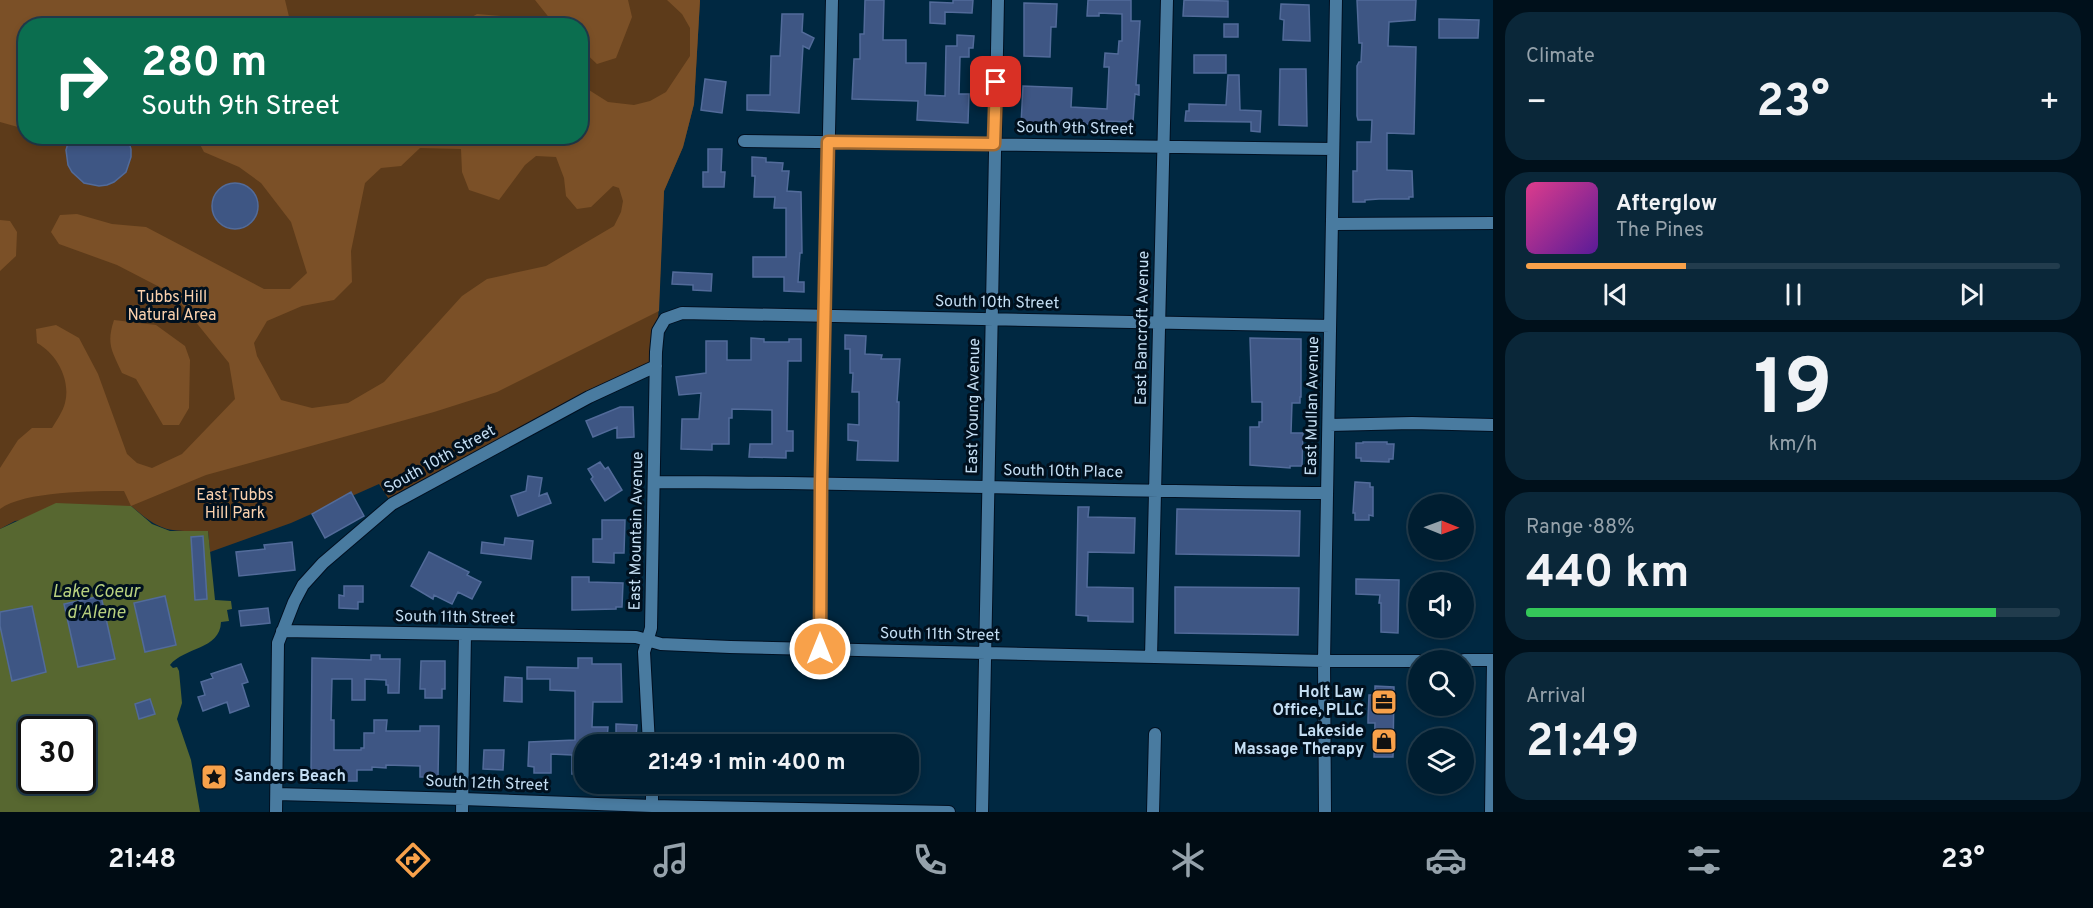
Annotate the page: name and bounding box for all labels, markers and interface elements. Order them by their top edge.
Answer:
text: 280 m [141,38,267,91]
icon: right [42,42,120,120]
text: Climate [1526,44,1595,70]
pin [970,56,1021,107]
icon: arrive [979,65,1012,98]
text: 23° [1756,75,1830,132]
text: − [1526,83,1547,125]
text: + [2039,83,2060,125]
text: South 9th Street [141,90,340,124]
street label: South 9th Street [1016,118,1134,140]
text: Afterglow [1616,191,1717,218]
text: The Pines [1616,218,1704,244]
street label: East Bancroft Avenue [1132,251,1154,405]
icon: previous [1599,278,1632,311]
icon: pause [1777,278,1810,311]
icon: next [1955,278,1988,311]
park label: Tubbs Hill Natural Area [127,288,217,326]
street label: South 10th Street [935,292,1059,314]
street label: East Mullan Avenue [1302,336,1324,476]
street label: East Young Avenue [963,338,985,474]
text: 19 [1753,343,1833,442]
street label: South 10th Street [381,421,499,499]
text: km/h [1769,432,1817,458]
street label: East Mountain Avenue [626,451,648,611]
street label: South 10th Place [1003,461,1123,483]
park label: East Tubbs Hill Park [196,486,274,524]
north arrow [1408,494,1474,560]
map controls [1408,494,1474,794]
text: Range · 88% [1526,515,1635,541]
text: 440 km [1526,546,1689,603]
button: sound [1408,572,1474,638]
water label: Lake Coeur d'Alene [52,581,142,625]
street label: South 11th Street [395,607,515,629]
position arrow [788,617,852,681]
street label: South 11th Street [880,624,1000,646]
button: search [1408,650,1474,716]
place label: Holt Law Office, PLLC [1272,683,1364,721]
text: Arrival [1526,684,1586,710]
office icon: Holt Law Office, PLLC [1369,687,1399,717]
text: 21:49 [1526,715,1639,772]
speed limit sign: 30 [18,716,96,794]
place label: Lakeside Massage Therapy [1234,722,1364,760]
shop icon: Lakeside Massage Therapy [1369,726,1399,756]
button: layers [1408,728,1474,794]
text: 21:49 · 1 min · 400 m [647,750,846,777]
place icon: Sanders Beach [199,762,229,792]
place label: Sanders Beach [234,767,346,787]
street label: South 12th Street [425,772,549,796]
icon: directions [392,839,434,881]
icon: music [650,839,692,881]
icon: phone [909,839,951,881]
icon: climate [1167,839,1209,881]
icon: car [1425,839,1467,881]
icon: filters [1683,839,1725,881]
text: 21:48 [108,843,176,877]
text: 23° [1941,843,1985,877]

